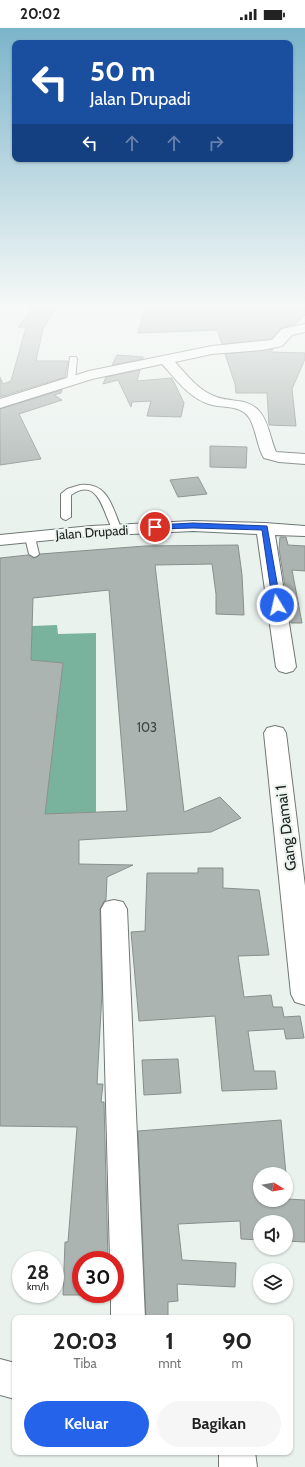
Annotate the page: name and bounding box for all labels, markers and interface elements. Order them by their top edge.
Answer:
text: 20:02 [20,5,60,23]
text: 50 m [90,54,155,88]
icon: left [24,56,76,108]
text: Jalan Drupadi [90,88,191,110]
icon: left [79,132,101,154]
icon: ahead [121,132,143,154]
icon: ahead [163,132,185,154]
icon: right [205,132,227,154]
pin [138,510,172,544]
icon: arrive [144,516,166,538]
street label: Jalan Drupadi [54,521,129,543]
position arrow [256,584,298,626]
house number: 103 [137,719,157,735]
street label: Gang Damai 1 [272,784,300,872]
north arrow [253,1167,293,1207]
map controls [253,1167,293,1303]
button: sound [253,1215,293,1255]
speed limit sign: 30 [72,1251,124,1303]
text: 28 [27,1260,49,1284]
button: layers [253,1263,293,1303]
text: km/h [27,1280,49,1293]
text: 20:03 [53,1326,118,1355]
text: 1 [165,1326,174,1355]
text: 90 [222,1326,252,1355]
text: Tiba [74,1355,97,1371]
text: mnt [158,1355,181,1371]
text: m [231,1355,243,1371]
button: Keluar [24,1401,149,1447]
button: Bagikan [157,1401,281,1447]

